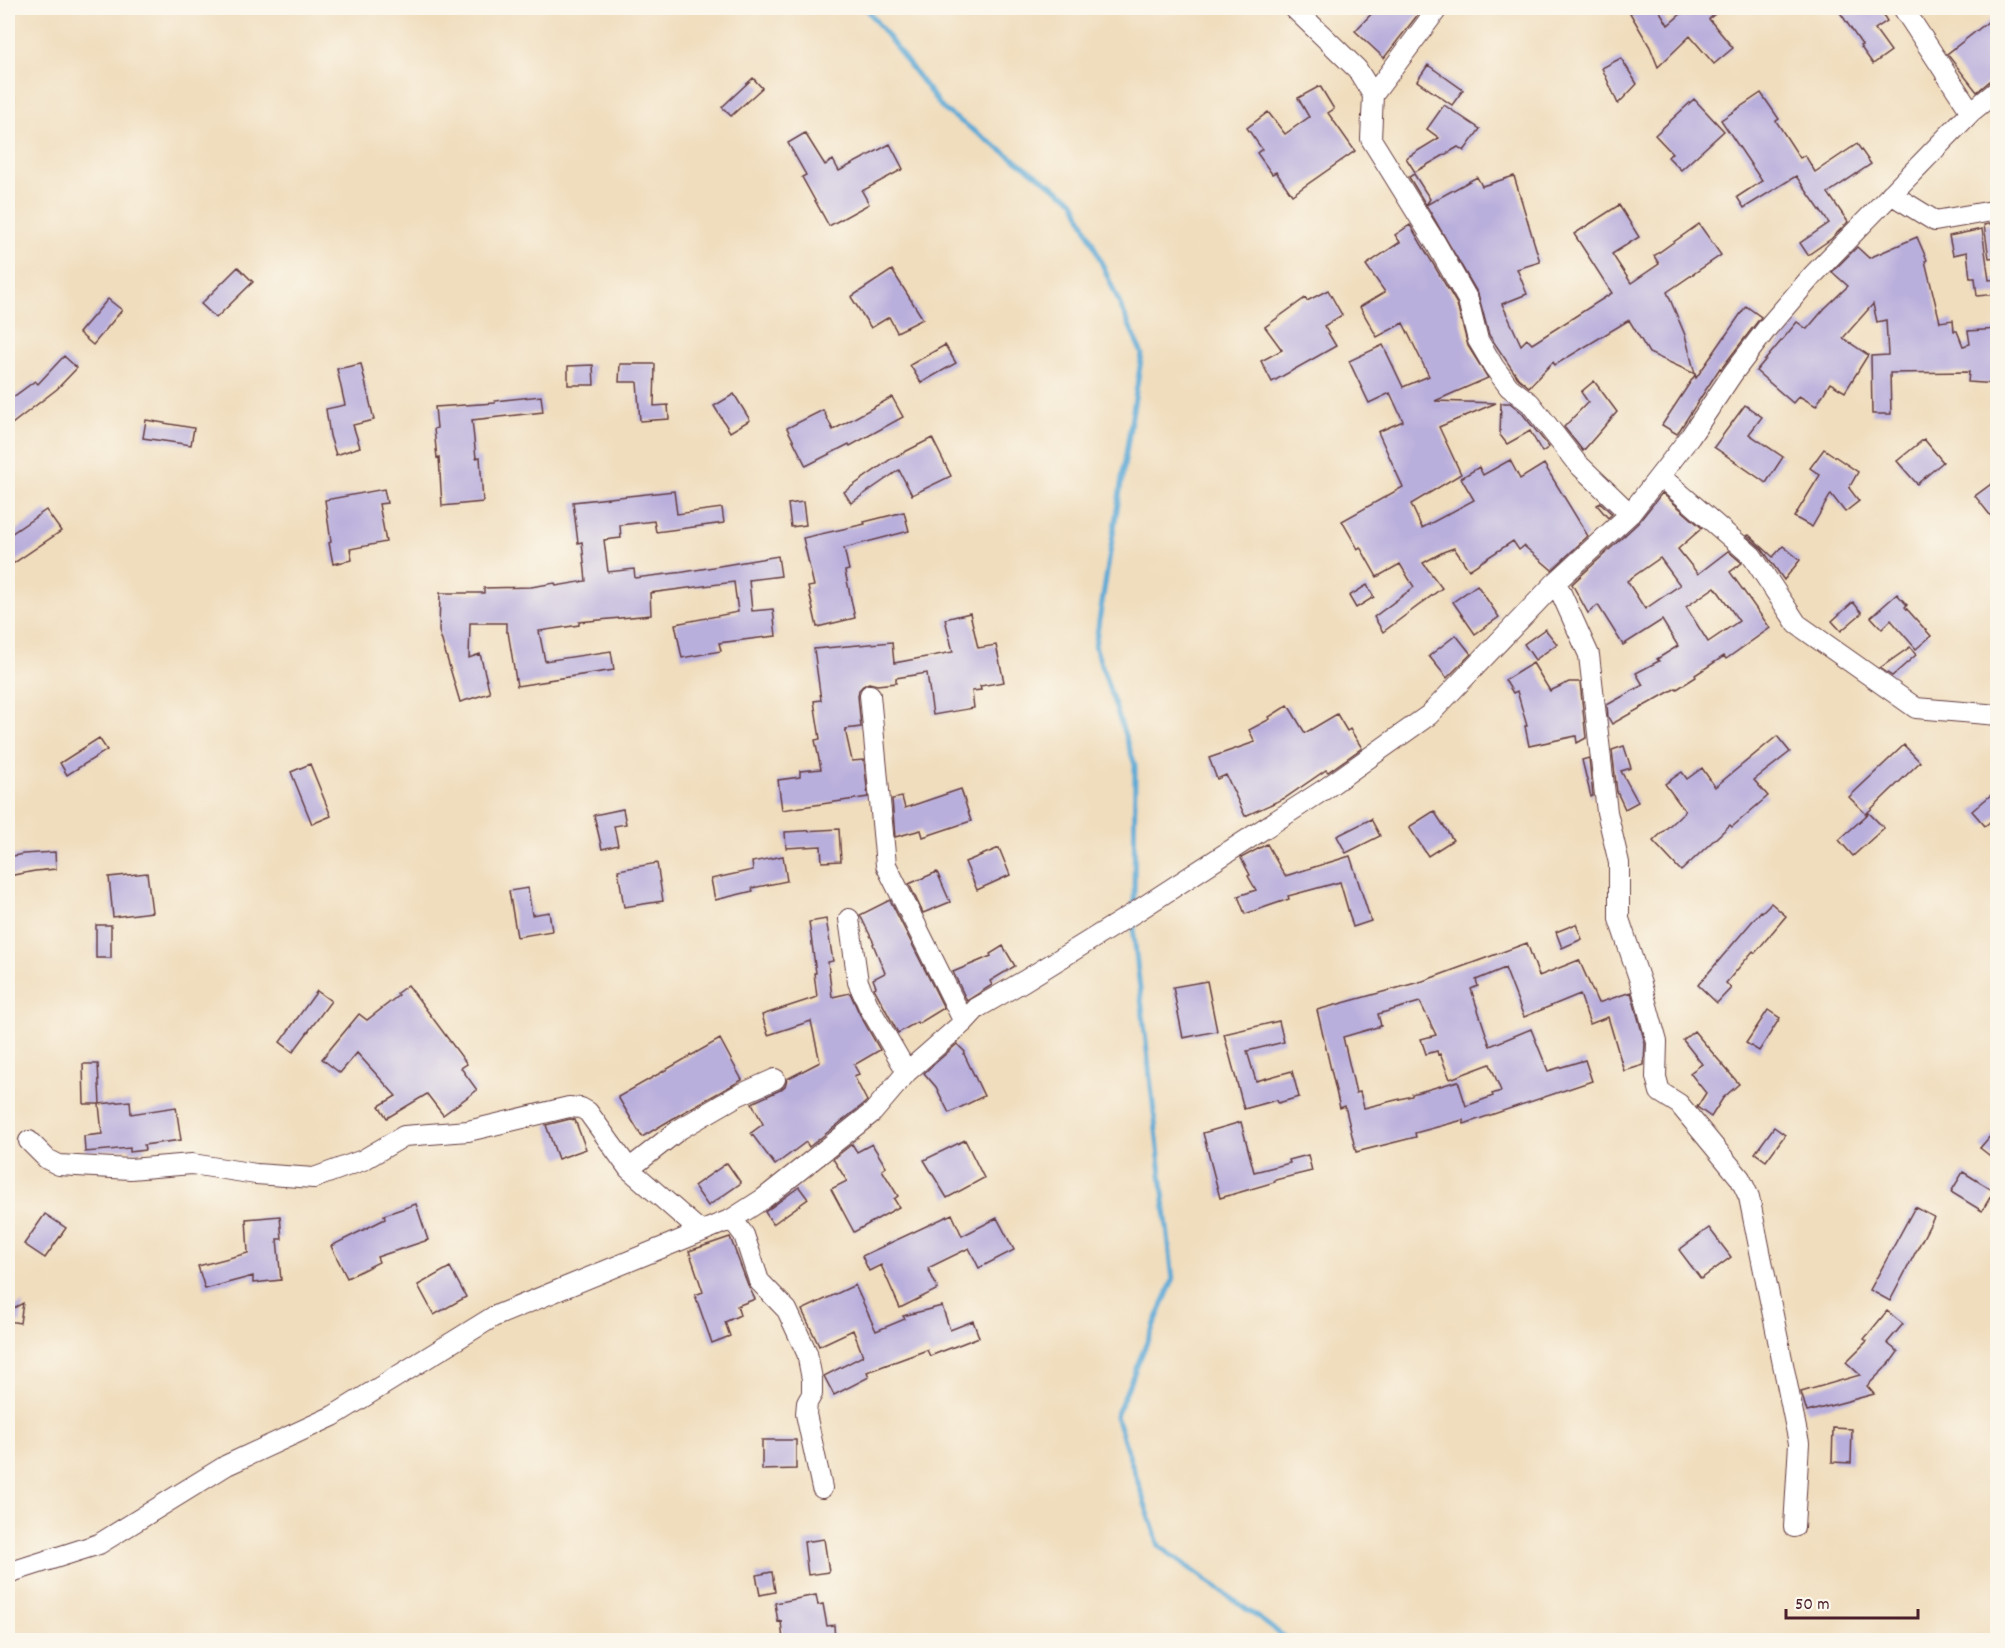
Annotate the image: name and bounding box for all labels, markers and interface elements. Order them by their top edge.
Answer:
scale bar [1786,1582,1918,1620]
text: 50 m [1795,1593,1830,1618]

